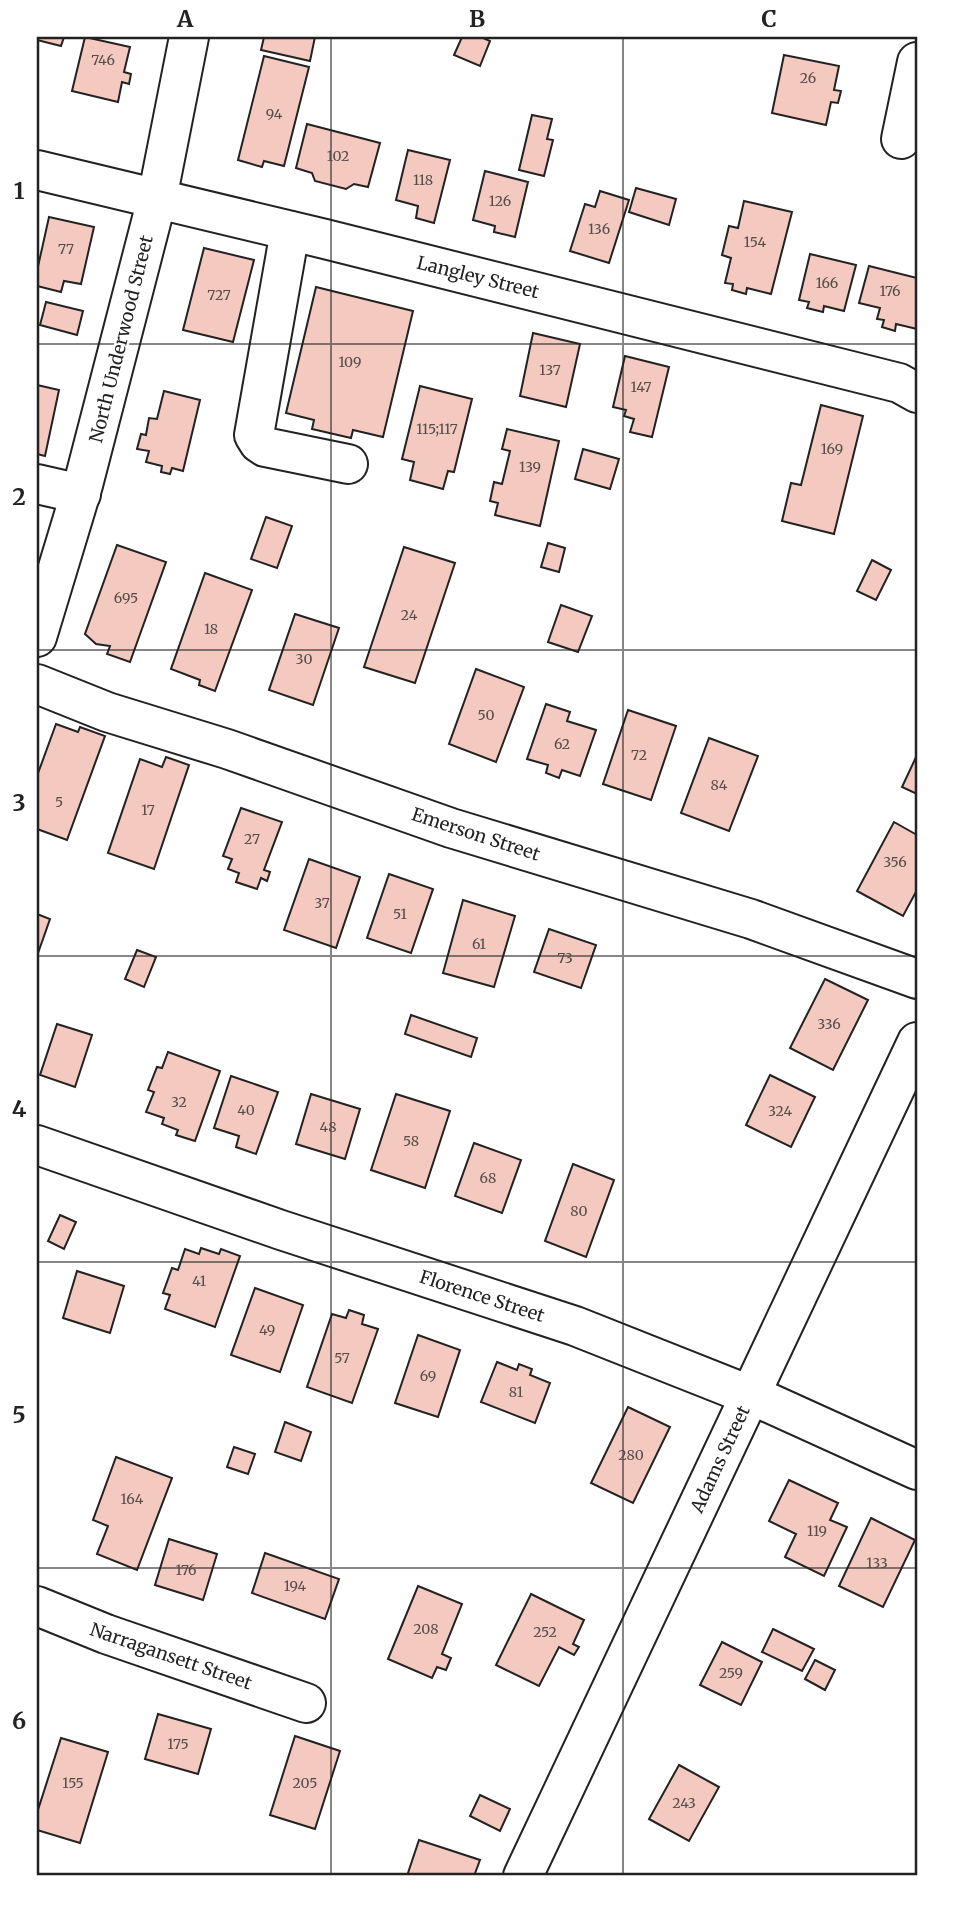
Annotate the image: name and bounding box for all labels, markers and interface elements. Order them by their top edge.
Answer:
text: A [176,4,194,33]
text: B [469,4,485,33]
text: C [761,4,777,33]
house number: 746 [91,51,115,69]
house number: 26 [800,69,816,87]
house number: 94 [266,105,283,123]
house number: 102 [327,147,349,165]
house number: 118 [413,171,433,189]
text: 1 [14,176,25,205]
house number: 126 [489,192,511,210]
house number: 136 [588,220,610,238]
street label: North Underwood Street [84,233,158,445]
house number: 154 [744,233,767,251]
house number: 77 [58,240,74,258]
street label: Langley Street [415,251,541,303]
house number: 166 [816,274,838,292]
house number: 176 [879,282,901,300]
house number: 727 [207,286,231,304]
house number: 109 [338,353,362,371]
house number: 137 [539,361,561,379]
house number: 147 [631,378,651,396]
house number: 115;117 [416,420,458,438]
house number: 169 [821,440,843,458]
house number: 139 [519,458,541,476]
text: 2 [12,482,26,511]
house number: 695 [114,589,138,607]
house number: 24 [401,606,418,624]
house number: 18 [204,620,218,638]
house number: 30 [296,650,312,668]
house number: 50 [478,706,494,724]
house number: 62 [554,735,570,753]
house number: 72 [631,746,647,764]
house number: 84 [711,776,728,794]
text: 3 [12,788,26,817]
house number: 5 [55,793,63,811]
house number: 17 [141,801,155,819]
street label: Emerson Street [409,802,543,866]
house number: 27 [244,830,260,848]
house number: 356 [883,853,907,871]
house number: 37 [314,894,330,912]
house number: 51 [393,905,407,923]
house number: 61 [472,935,486,953]
house number: 73 [557,949,573,967]
house number: 336 [817,1015,841,1033]
house number: 32 [171,1093,187,1111]
text: 4 [12,1094,27,1123]
house number: 40 [237,1101,255,1119]
house number: 324 [768,1102,792,1120]
house number: 48 [320,1118,336,1136]
house number: 58 [403,1132,419,1150]
house number: 68 [480,1169,496,1187]
house number: 80 [570,1202,588,1220]
street label: Florence Street [417,1265,547,1327]
house number: 41 [192,1272,206,1290]
house number: 49 [259,1321,275,1339]
house number: 57 [334,1349,350,1367]
house number: 69 [420,1367,436,1385]
house number: 81 [509,1383,523,1401]
text: 5 [12,1400,26,1429]
street label: Adams Street [685,1402,755,1517]
house number: 280 [618,1446,644,1464]
house number: 164 [121,1490,144,1508]
house number: 119 [807,1522,827,1540]
house number: 133 [866,1554,888,1572]
house number: 176 [175,1561,197,1579]
house number: 194 [284,1577,307,1595]
street label: Narragansett Street [87,1618,255,1694]
house number: 208 [413,1620,439,1638]
house number: 252 [533,1623,557,1641]
house number: 259 [719,1664,743,1682]
text: 6 [12,1706,26,1735]
house number: 175 [167,1735,189,1753]
house number: 155 [62,1774,84,1792]
house number: 205 [293,1774,317,1792]
house number: 243 [672,1794,696,1812]

